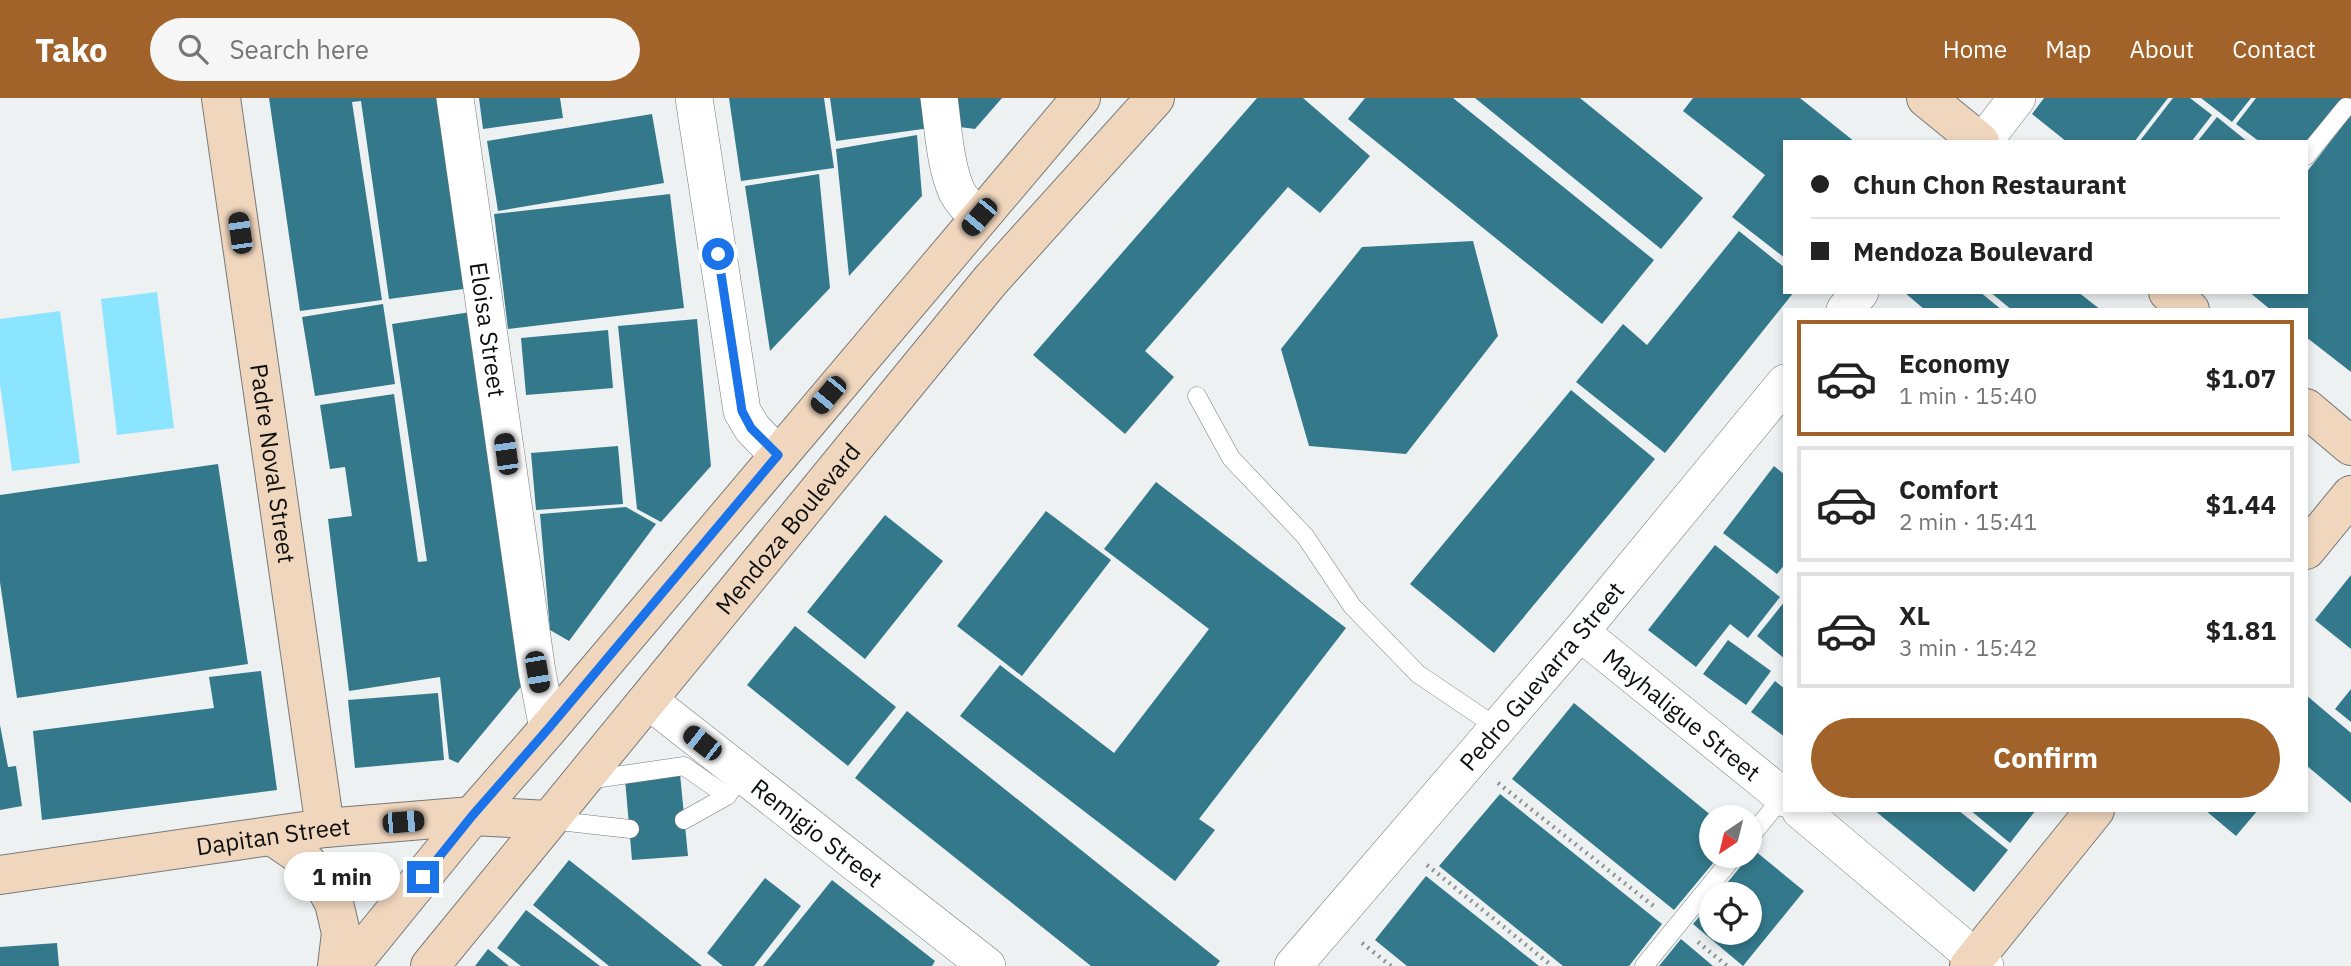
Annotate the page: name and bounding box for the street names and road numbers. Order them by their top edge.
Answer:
street label: Eloisa Street [463,260,514,399]
street label: Padre Noval Street [243,361,303,565]
street label: Mendoza Boulevard [708,436,867,621]
street label: Pedro Guevarra Street [1452,575,1631,777]
street label: Mayhaligue Street [1596,641,1767,788]
street label: Remigio Street [745,771,890,894]
street label: Dapitan Street [194,810,352,862]

